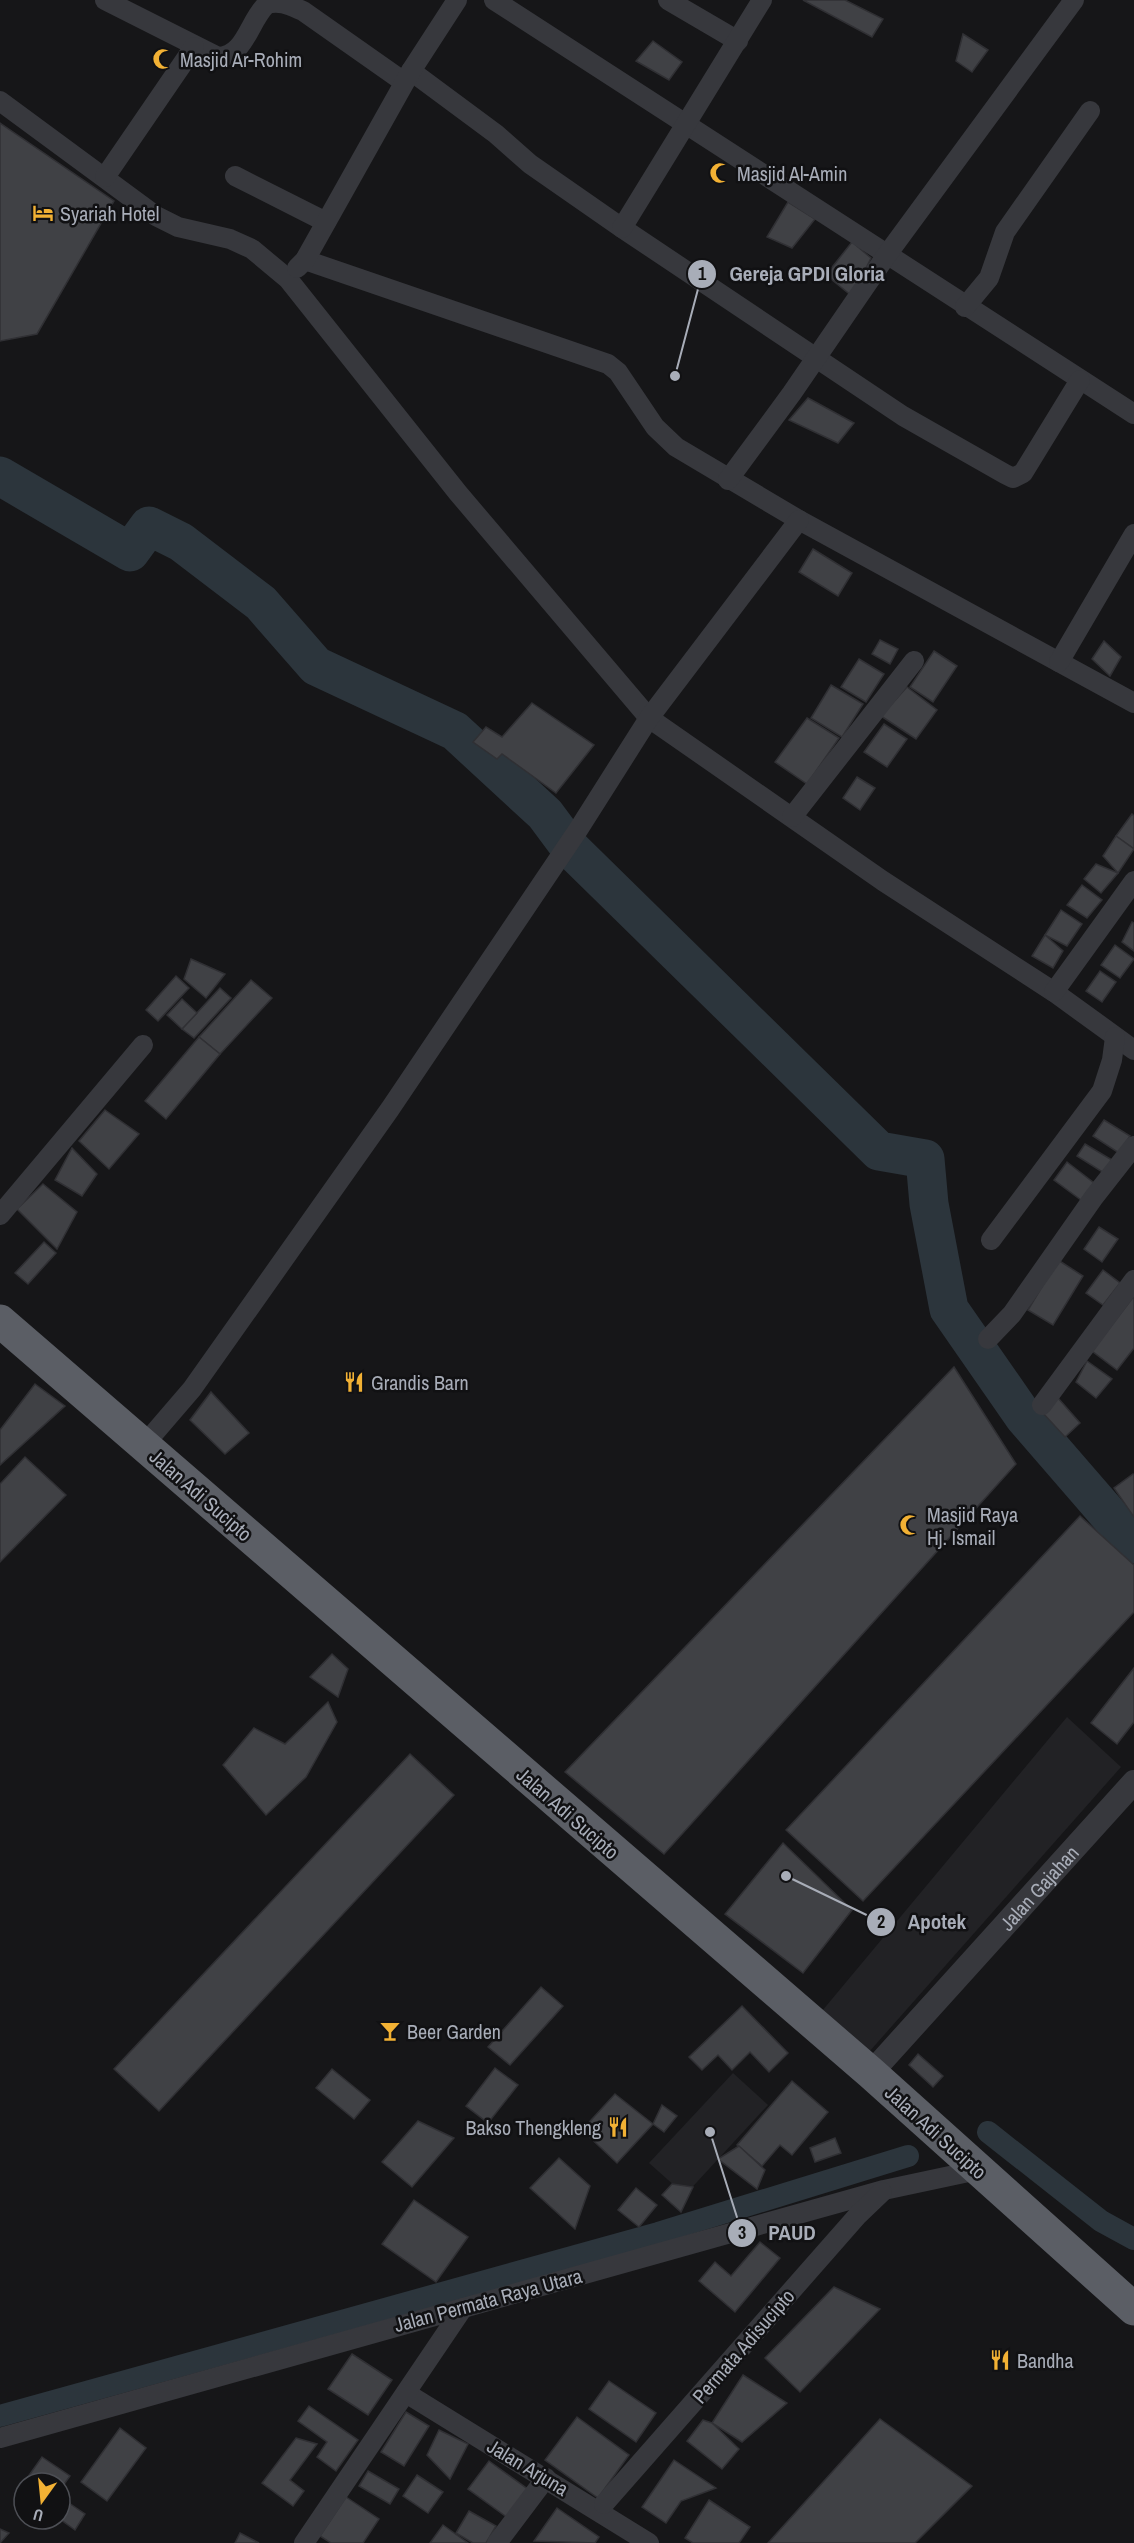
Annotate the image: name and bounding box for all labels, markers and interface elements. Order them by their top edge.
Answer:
place label: Masjid Ar-Rohim [180,46,302,73]
mosque icon: Masjid Ar-Rohim [151,47,175,71]
place label: Masjid Al-Amin [737,160,847,187]
mosque icon: Masjid Al-Amin [708,161,732,185]
place label: Syariah Hotel [60,200,159,227]
hotel icon: Syariah Hotel [31,201,55,225]
callout: Gereja GPDI Gloria [687,254,896,293]
text: Gereja GPDI Gloria [729,259,885,288]
text: 1 [698,261,707,286]
place label: Grandis Barn [371,1369,469,1396]
restaurant icon: Grandis Barn [342,1370,366,1394]
street label: Jalan Adi Sucipto [144,1443,258,1547]
place label: Masjid Raya Hj. Ismail [927,1501,1018,1551]
mosque icon: Masjid Raya Hj. Ismail [898,1513,922,1537]
street label: Jalan Adi Sucipto [511,1761,625,1865]
street label: Jalan Gajahan [993,1839,1084,1936]
callout: Apotek [866,1903,978,1942]
text: Apotek [908,1907,967,1936]
text: 2 [877,1909,885,1934]
place label: Beer Garden [407,2018,501,2045]
bar icon: Beer Garden [378,2019,402,2043]
street label: Jalan Adi Sucipto [880,2079,992,2185]
place label: Bakso Thengkleng [465,2114,601,2141]
restaurant icon: Bakso Thengkleng [606,2115,630,2139]
callout: PAUD [727,2213,828,2252]
text: PAUD [768,2218,816,2247]
text: 3 [738,2220,746,2245]
street label: Jalan Permata Raya Utara [391,2262,585,2338]
street label: Permata Adisucipto [686,2283,800,2409]
place label: Bandha [1017,2347,1074,2374]
restaurant icon: Bandha [988,2348,1012,2372]
street label: Jalan Arjuna [482,2432,574,2502]
north arrow [12,2471,72,2531]
text: U [31,2504,46,2527]

